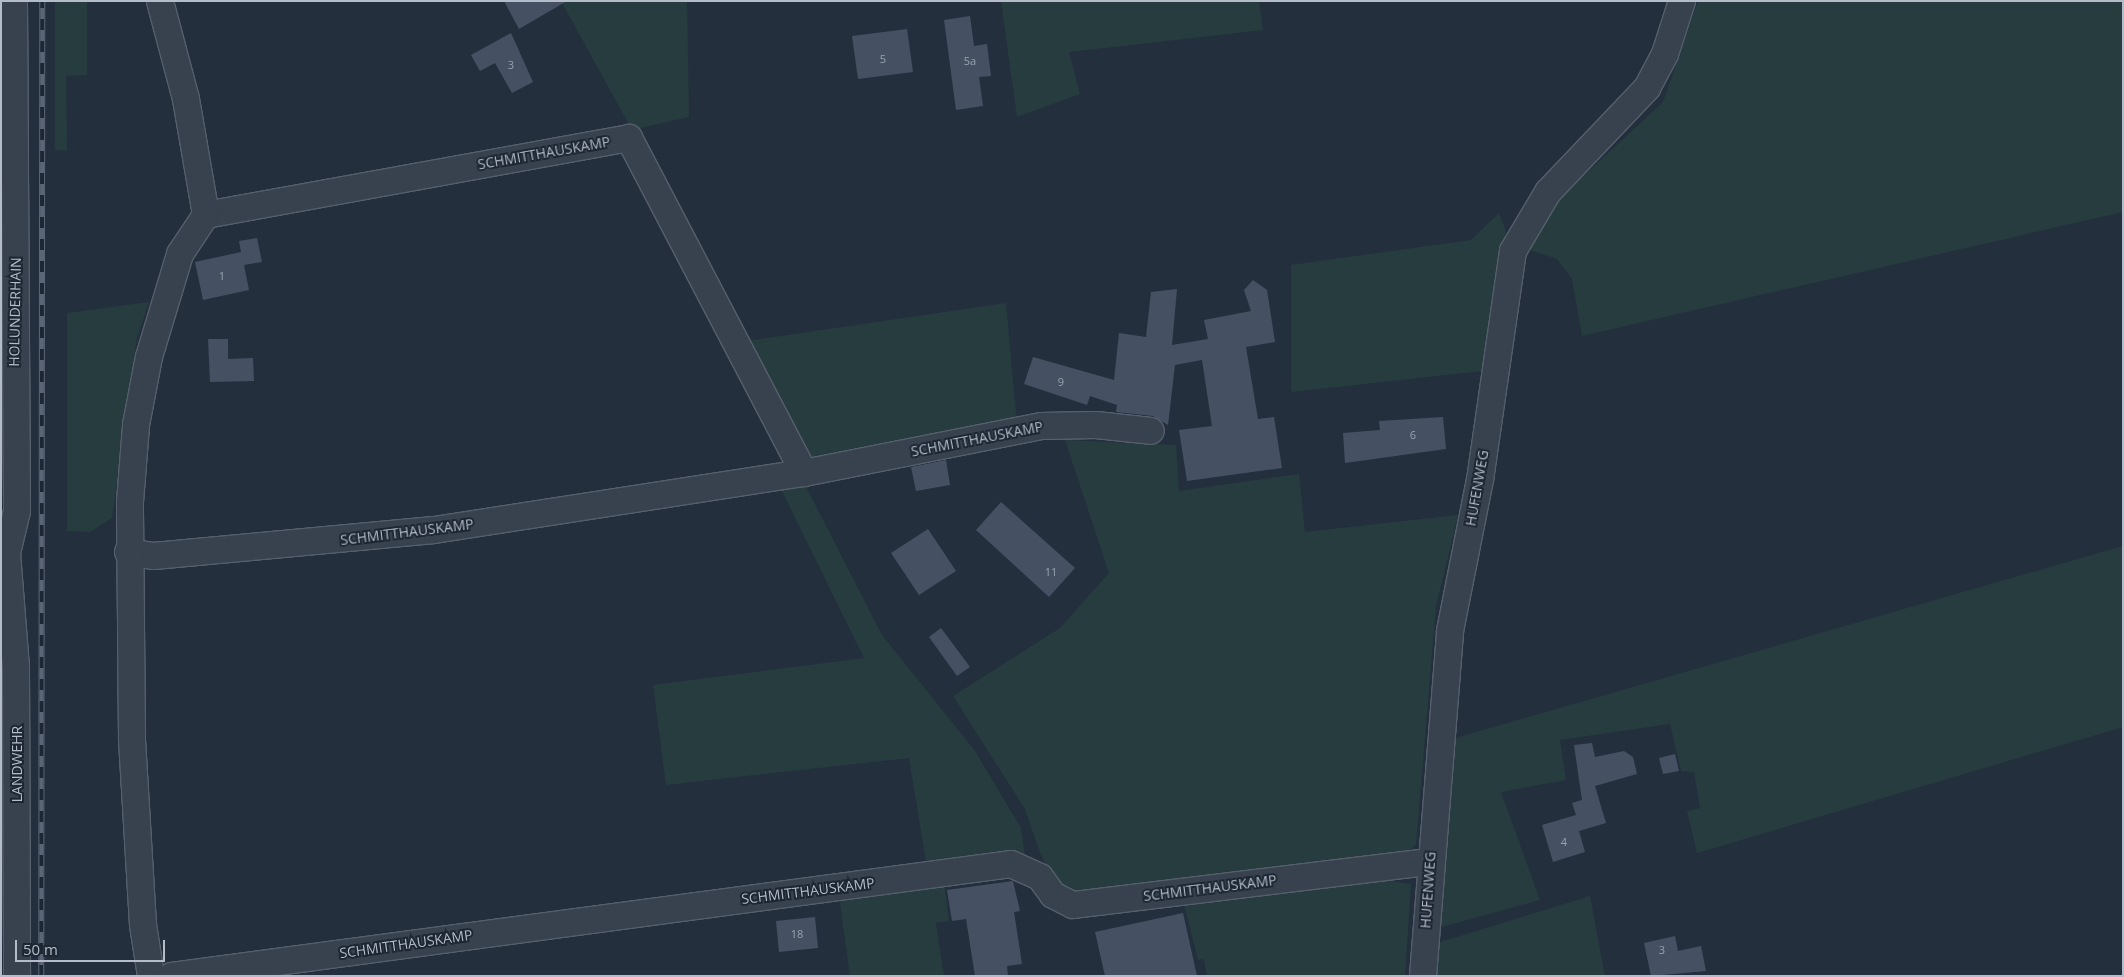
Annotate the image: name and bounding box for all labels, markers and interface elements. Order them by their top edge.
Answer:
house number: 5 [880,52,886,66]
house number: 5a [964,54,976,68]
house number: 3 [508,58,514,72]
street label: SCHMITTHAUSKAMP [476,133,612,173]
street label: HOLUNDERHAIN [6,257,24,367]
house number: 1 [219,269,225,283]
house number: 9 [1058,375,1064,389]
street label: SCHMITTHAUSKAMP [910,418,1044,460]
house number: 6 [1410,428,1416,442]
street label: HUFENWEG [1462,449,1492,527]
street label: SCHMITTHAUSKAMP [339,515,475,549]
house number: 11 [1045,565,1057,579]
street label: LANDWEHR [9,726,25,802]
house number: 4 [1561,835,1567,849]
street label: HUFENWEG [1417,851,1439,929]
street label: SCHMITTHAUSKAMP [1142,871,1278,905]
street label: SCHMITTHAUSKAMP [740,874,876,908]
street label: SCHMITTHAUSKAMP [338,926,474,962]
house number: 18 [791,927,803,941]
scale bar [18,930,168,962]
text: 50 m [23,939,58,959]
house number: 3 [1659,943,1665,957]

